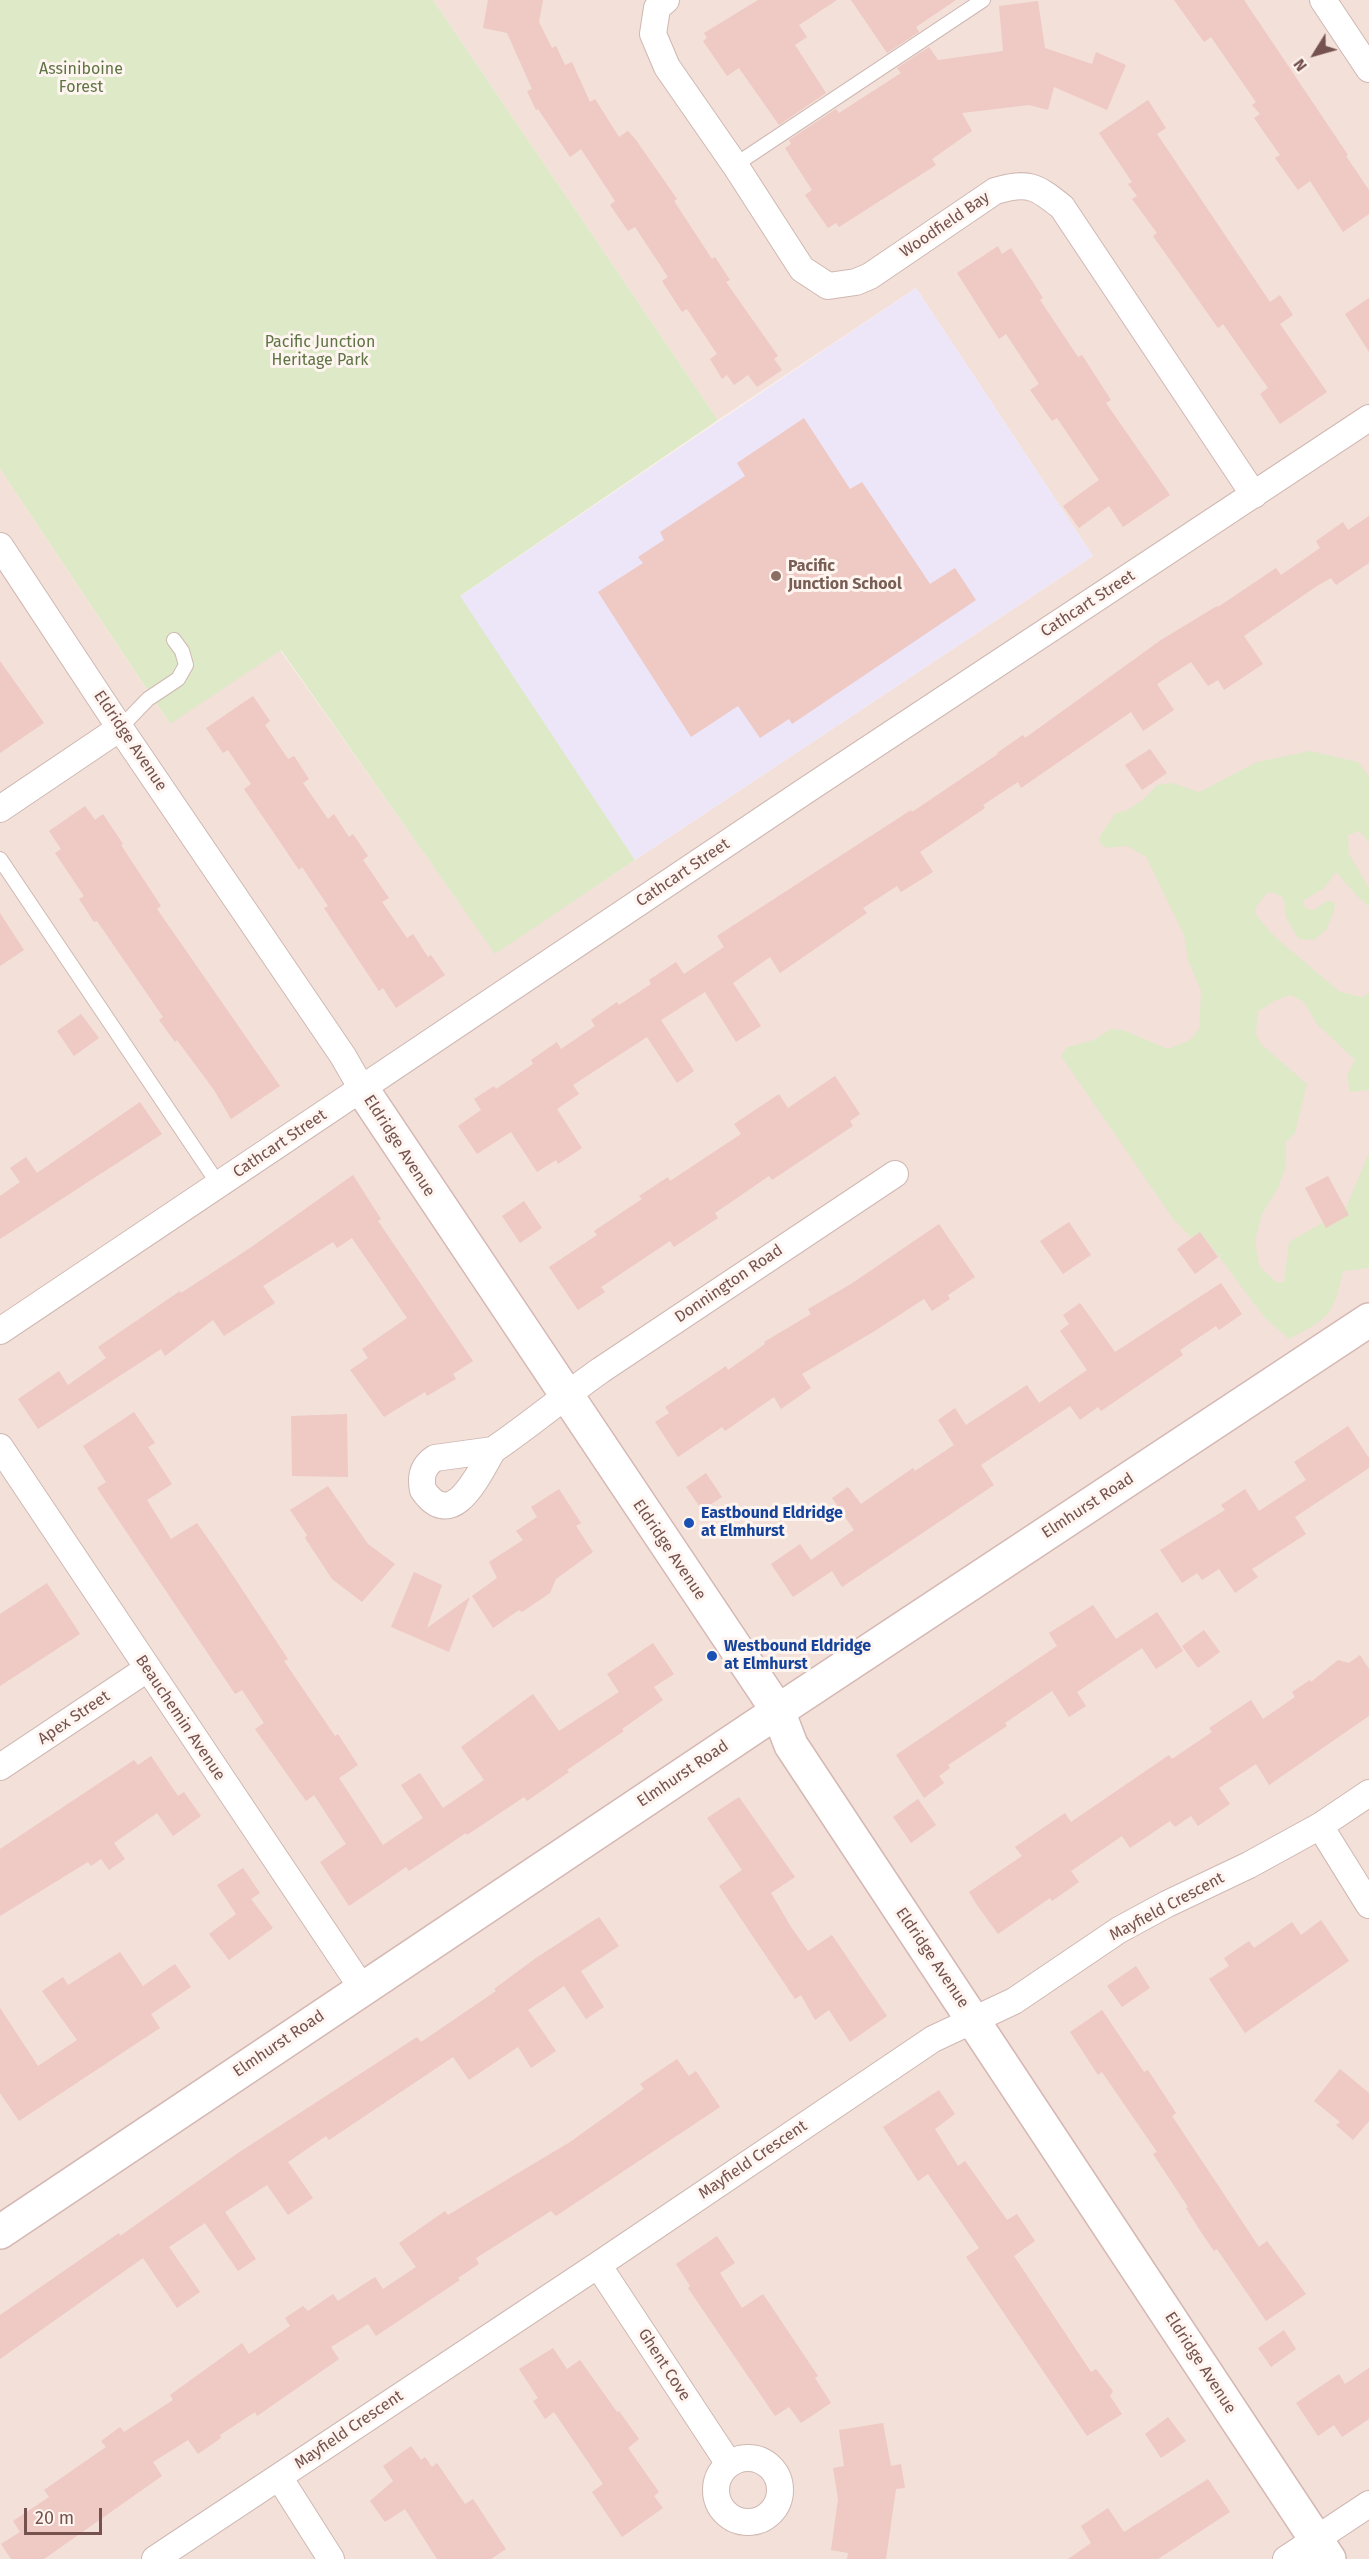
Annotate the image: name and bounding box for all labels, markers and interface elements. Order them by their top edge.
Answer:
north arrow [1285,24,1345,84]
text: N [1289,55,1311,75]
park label: Assiniboine Forest [39,60,123,98]
street label: Woodfield Bay [897,188,993,262]
park label: Pacific Junction Heritage Park [265,333,375,371]
place label: Pacific Junction School [788,557,902,595]
street label: Cathcart Street [1037,566,1139,642]
marker: Pacific Junction School [769,569,783,583]
street label: Eldridge Avenue [89,687,171,795]
street label: Cathcart Street [633,835,733,911]
street label: Eldridge Avenue [359,1092,439,1200]
street label: Cathcart Street [230,1106,330,1182]
street label: Donnington Road [671,1241,787,1327]
street label: Elmhurst Road [1038,1469,1138,1543]
street label: Eldridge Avenue [628,1496,710,1604]
place label: Eastbound Eldridge at Elmhurst [701,1504,843,1542]
marker: Eastbound Eldridge at Elmhurst [682,1516,696,1530]
place label: Westbound Eldridge at Elmhurst [724,1637,871,1675]
marker: Westbound Eldridge at Elmhurst [705,1649,719,1663]
street label: Beauchemin Avenue [131,1652,229,1784]
street label: Apex Street [34,1687,114,1749]
street label: Elmhurst Road [634,1736,732,1812]
street label: Mayfield Crescent [1106,1869,1228,1945]
street label: Eldridge Avenue [891,1904,973,2012]
street label: Elmhurst Road [230,2006,328,2082]
street label: Mayfield Crescent [695,2117,811,2203]
street label: Eldridge Avenue [1160,2309,1240,2417]
street label: Ghent Cove [634,2325,694,2405]
street label: Mayfield Crescent [291,2387,407,2473]
scale bar [27,2496,105,2534]
text: 20 m [35,2507,74,2529]

